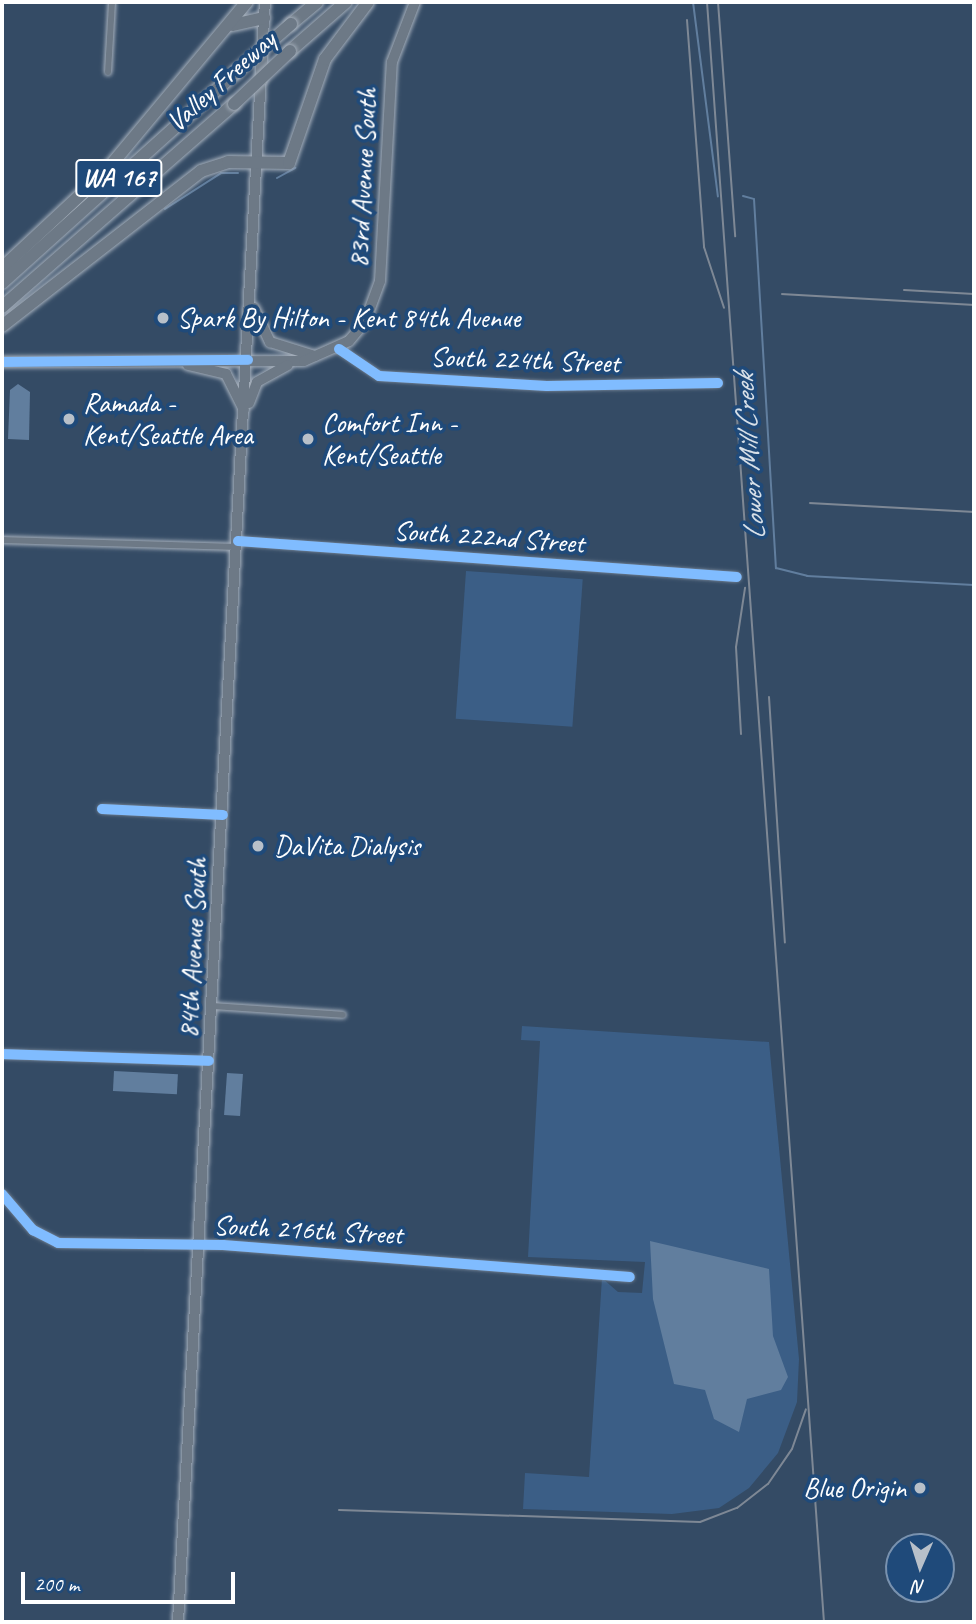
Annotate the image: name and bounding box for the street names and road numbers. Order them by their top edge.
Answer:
street label: Valley Freeway [159,23,283,139]
street label: 83rd Avenue South [342,87,384,269]
road number: WA 167 [75,155,163,200]
street label: South 224th Street [430,340,620,380]
street label: South 222nd Street [392,514,586,560]
street label: 84th Avenue South [171,857,215,1039]
street label: South 216th Street [212,1208,404,1252]

